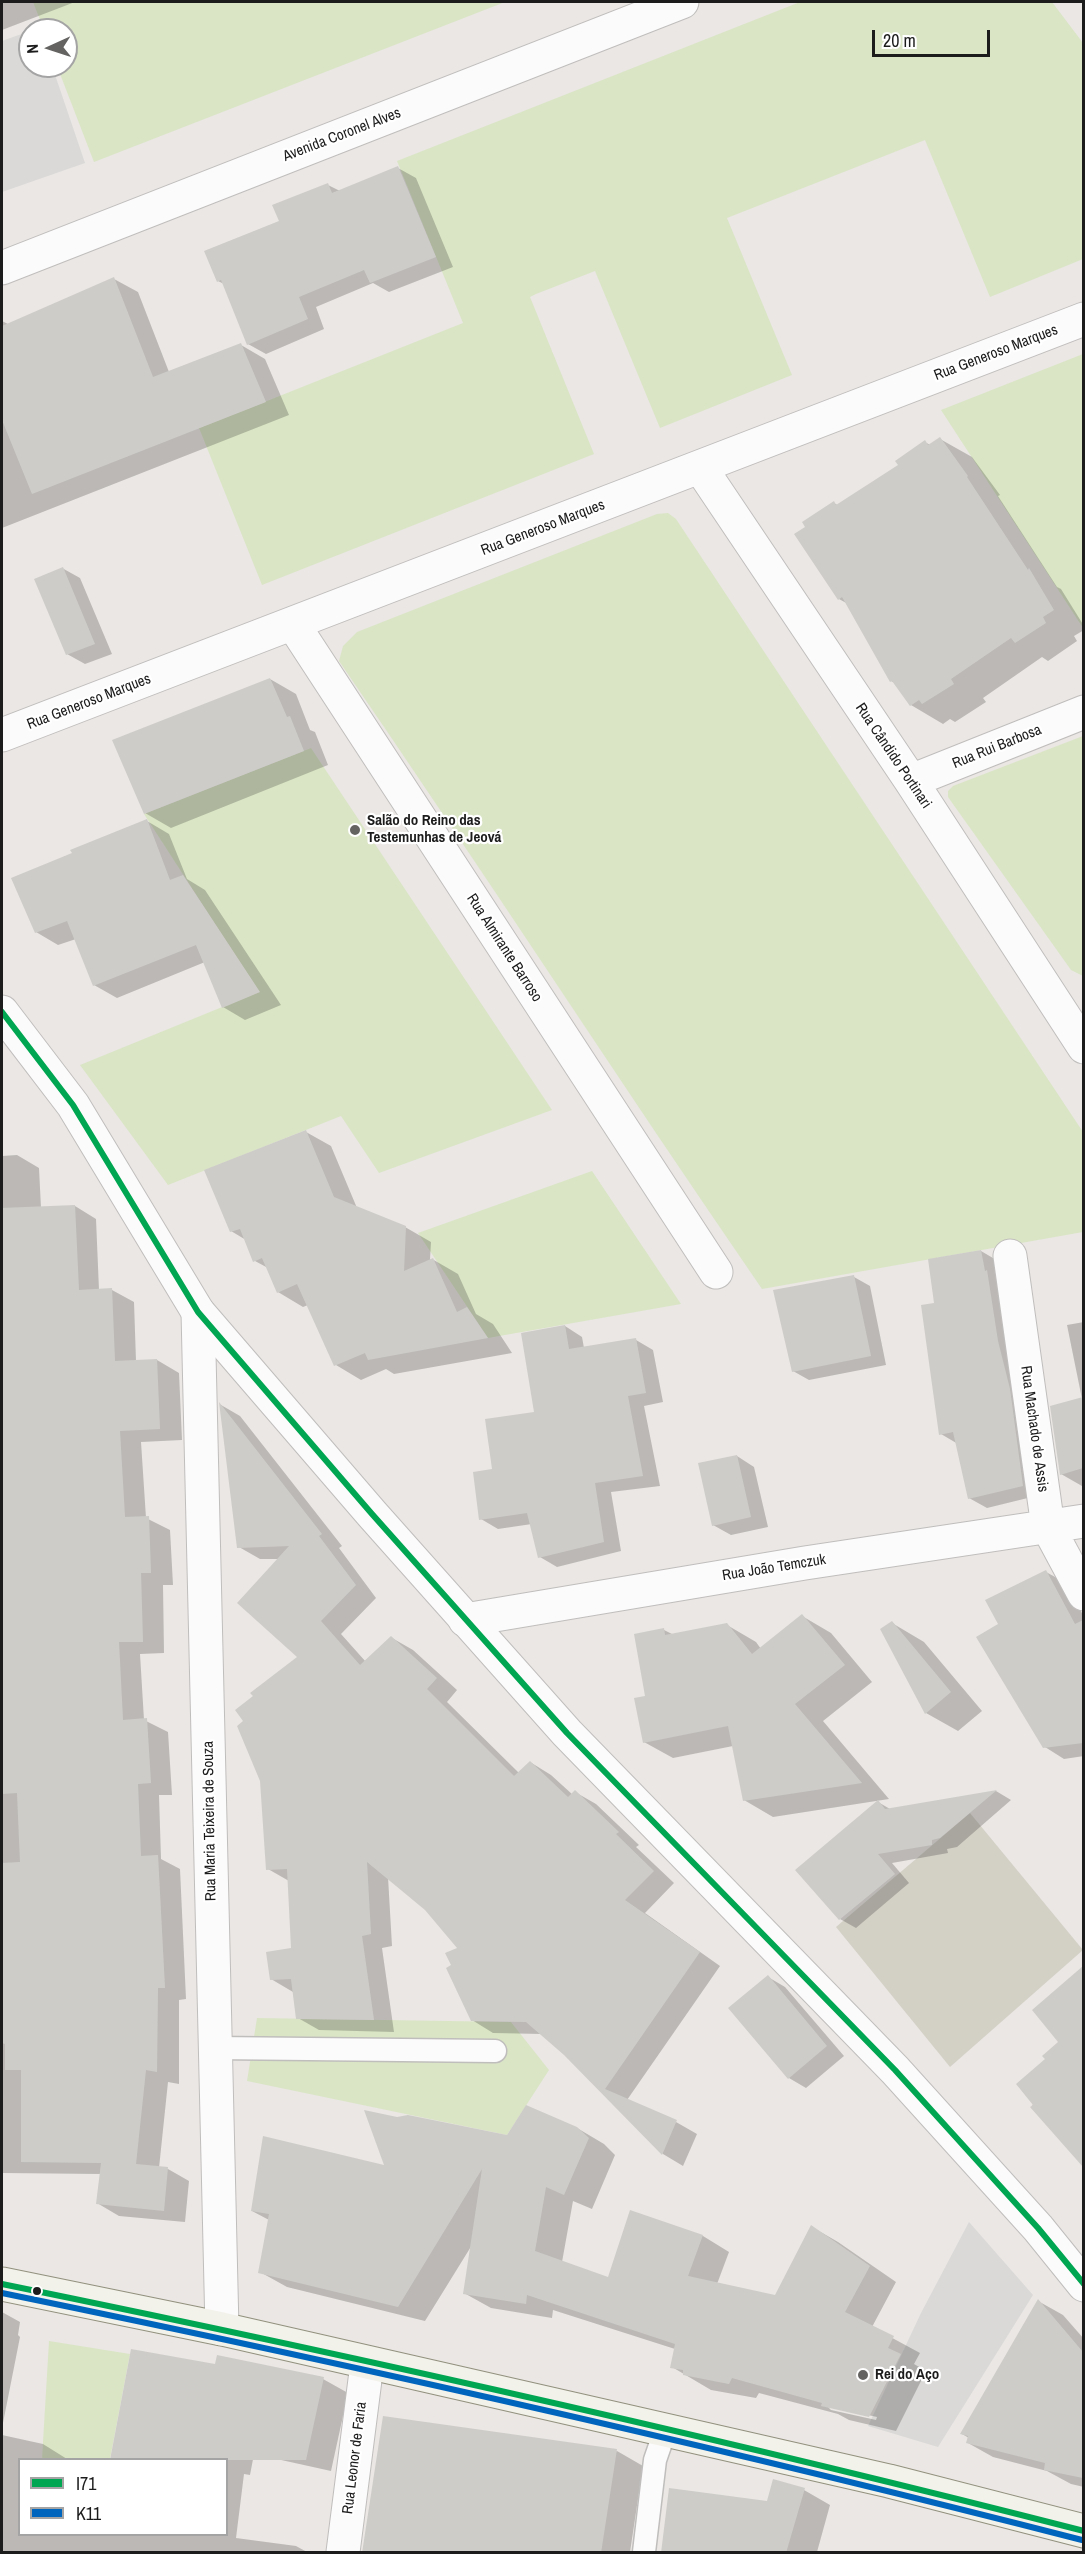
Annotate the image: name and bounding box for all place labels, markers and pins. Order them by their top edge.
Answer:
place label: Salão do Reino das Testemunhas de Jeová [367,812,501,847]
marker: Salão do Reino das Testemunhas de Jeová [348,823,362,837]
unlabelled marker [31,2285,43,2297]
place label: Rei do Aço [875,2366,939,2384]
marker: Rei do Aço [856,2368,870,2382]

